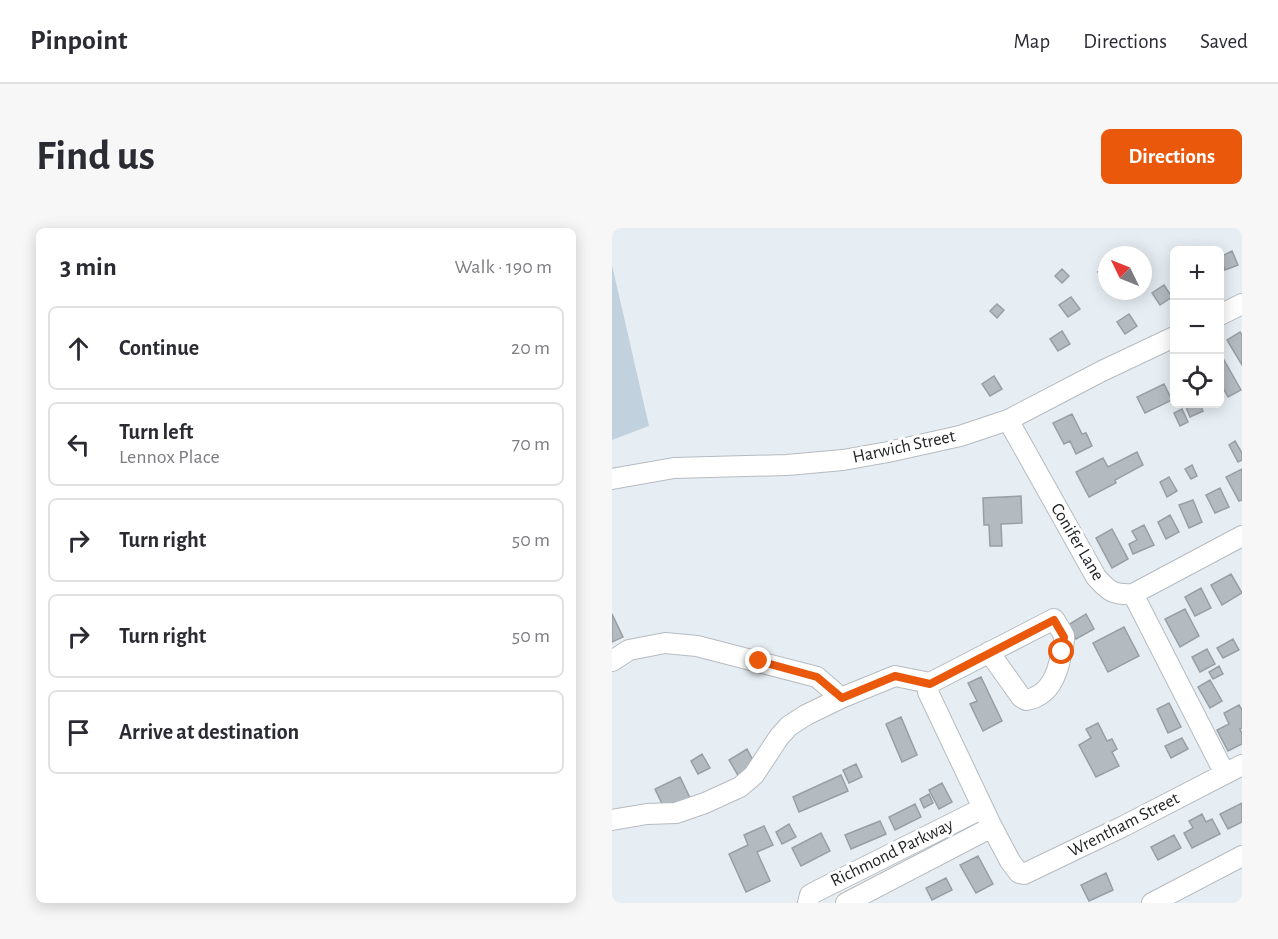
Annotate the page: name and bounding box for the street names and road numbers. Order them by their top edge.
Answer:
street label: Harwich Street [851,427,957,467]
street label: Conifer Lane [1047,500,1107,584]
street label: Wrentham Street [1066,789,1182,861]
street label: Richmond Parkway [828,815,956,890]

